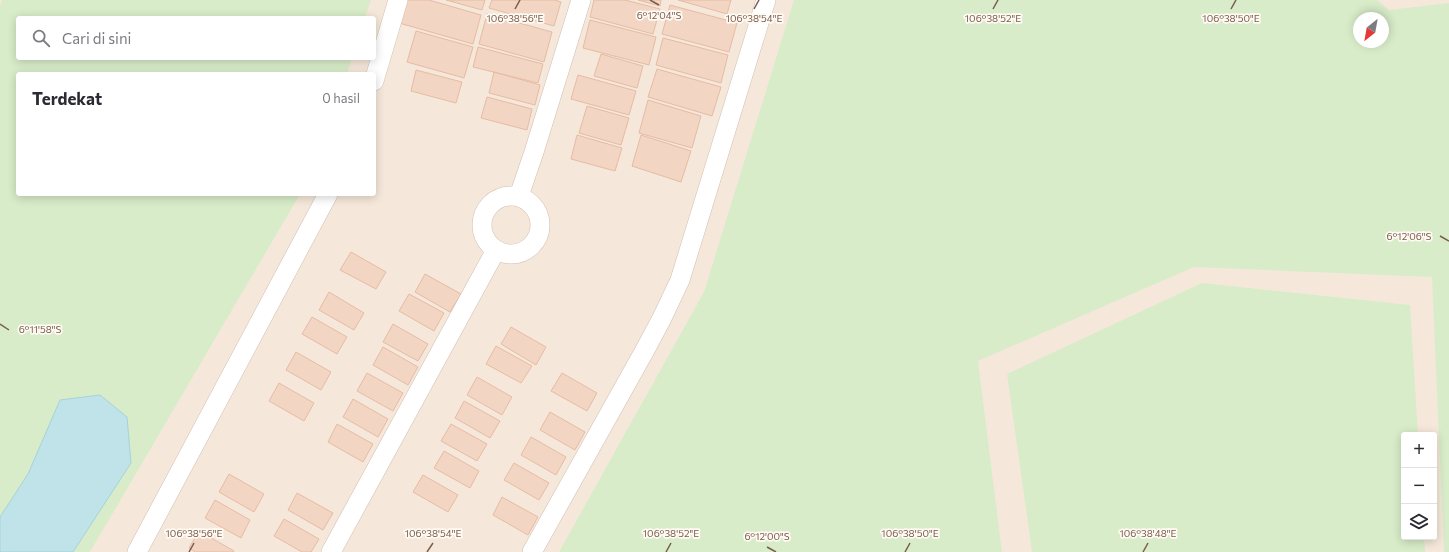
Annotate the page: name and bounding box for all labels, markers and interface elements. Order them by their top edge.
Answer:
text: 6°12'04"S [637,9,681,21]
text: 106°38'56"E [487,12,543,24]
text: 106°38'54"E [726,12,782,24]
text: 106°38'52"E [965,12,1021,24]
text: 106°38'50"E [1202,12,1260,24]
north arrow [1353,12,1389,48]
search box [16,16,376,60]
icon: search [30,27,52,49]
text: Cari di sini [62,29,131,47]
text: Terdekat [32,88,102,109]
text: 0 hasil [322,90,360,106]
text: 6°12'06"S [1387,230,1432,242]
text: 6°11'58"S [19,323,61,335]
map controls [1401,432,1437,540]
button: + [1401,432,1437,468]
button: − [1401,468,1437,504]
button: layers [1401,504,1437,540]
text: 106°38'56"E [166,527,222,539]
text: 106°38'54"E [405,527,461,539]
text: 106°38'52"E [643,527,699,539]
text: 106°38'50"E [881,527,939,539]
text: 106°38'48"E [1119,527,1177,539]
text: 6°12'00"S [744,530,790,542]

